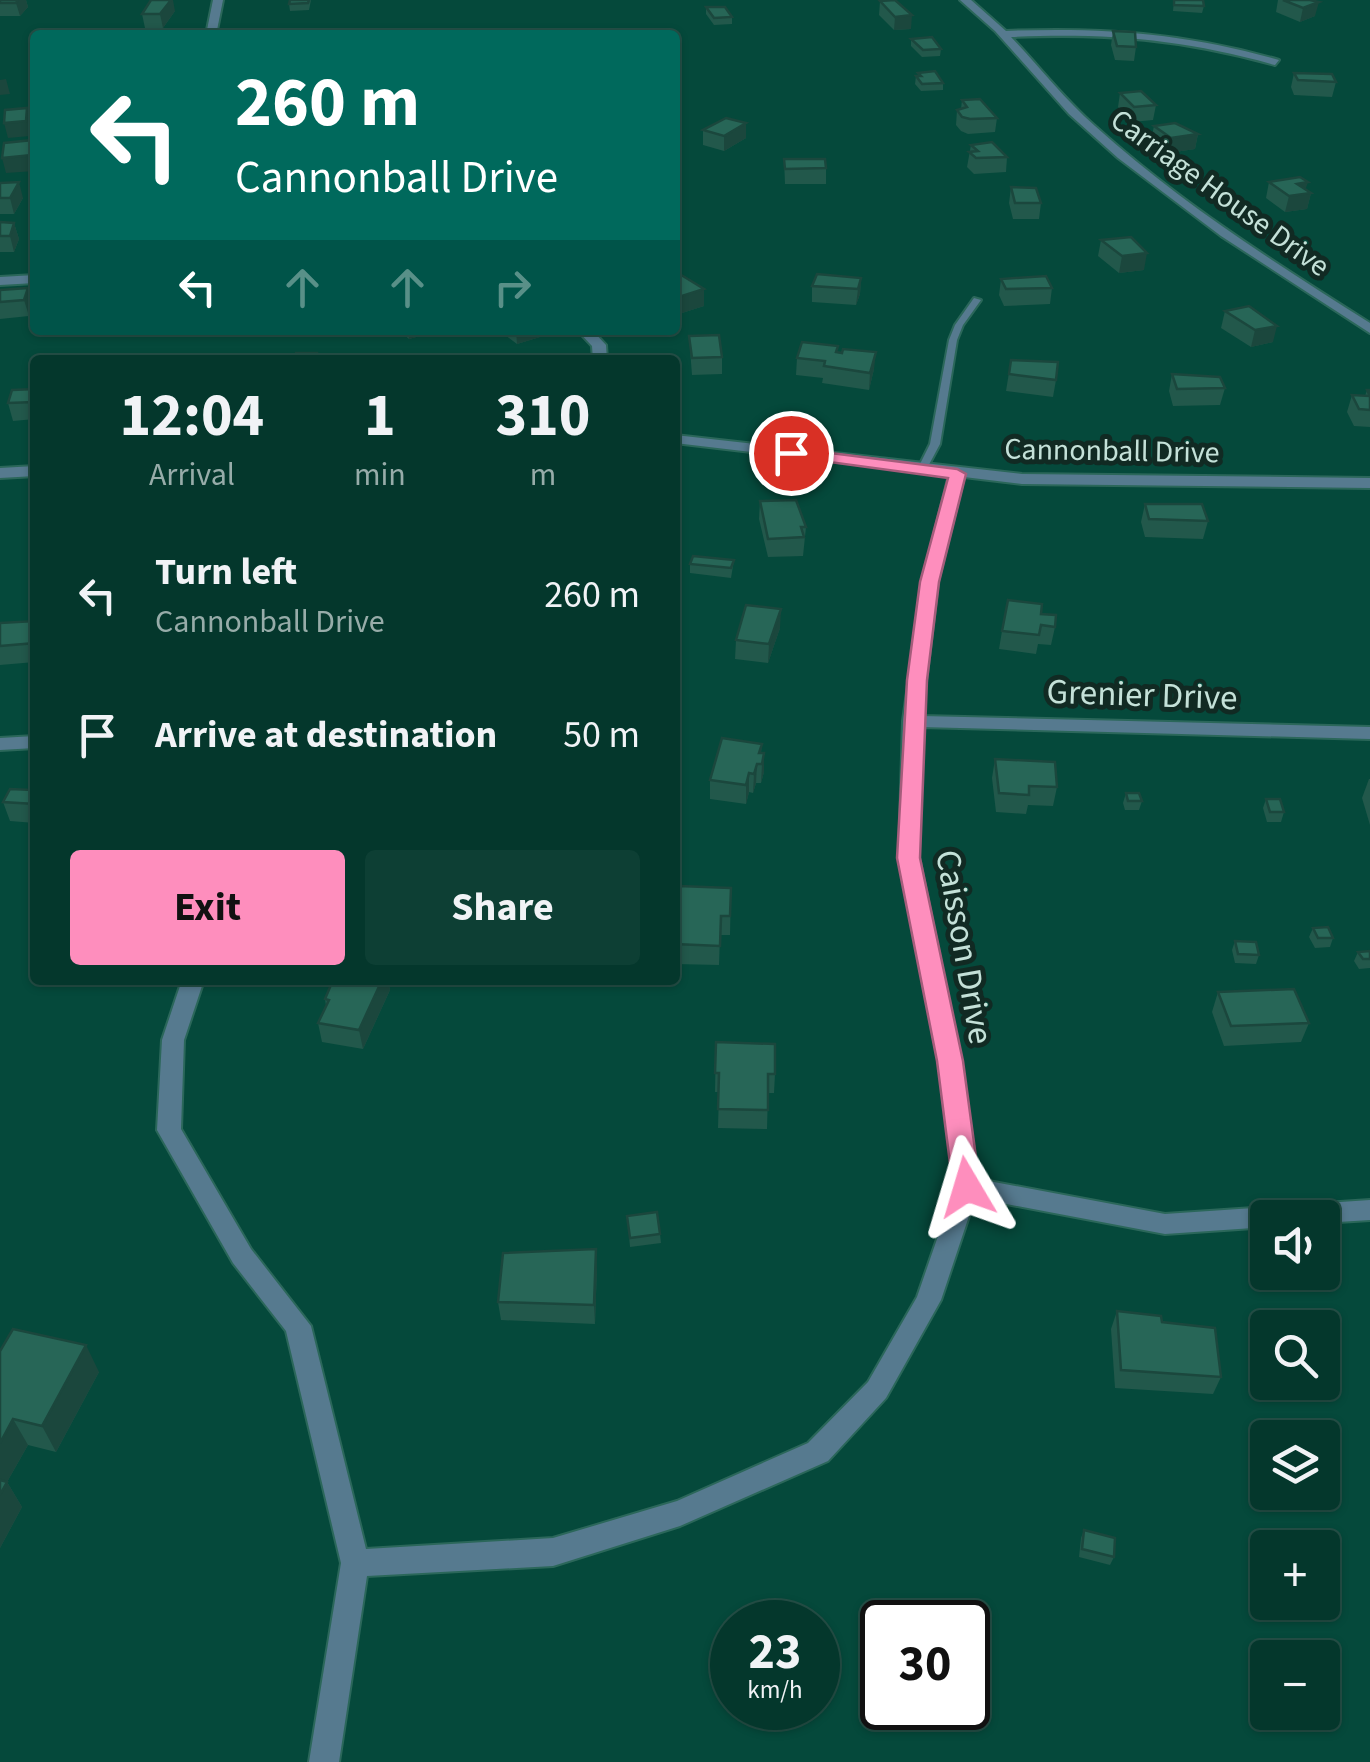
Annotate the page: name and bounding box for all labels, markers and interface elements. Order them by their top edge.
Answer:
text: 260 m [235,53,420,153]
icon: left [70,70,200,200]
street label: Carriage House Drive [1101,99,1339,287]
text: Cannonball Drive [235,146,558,210]
icon: left [170,260,225,315]
icon: ahead [275,260,330,315]
icon: ahead [380,260,435,315]
icon: right [485,260,540,315]
text: 12:04 [120,374,264,459]
text: 1 [364,374,396,459]
text: 310 [495,374,590,459]
pin [749,411,834,496]
icon: arrive [764,426,819,481]
street label: Cannonball Drive [1004,428,1220,474]
text: Arrival [149,452,235,498]
text: min [354,452,406,498]
text: m [530,452,556,498]
text: Turn left [155,545,297,599]
icon: left [70,568,125,623]
text: 260 m [544,568,640,622]
text: Cannonball Drive [155,599,385,645]
street label: Grenier Drive [1046,667,1238,723]
icon: arrive [70,708,125,763]
text: Arrive at destination [155,708,497,762]
text: 50 m [563,708,640,762]
street label: Caisson Drive [922,846,1006,1048]
button: Exit [70,850,345,965]
button: Share [365,850,640,965]
position arrow [915,1135,1019,1239]
map controls [1250,1200,1340,1730]
button: sound [1250,1200,1340,1290]
button: search [1250,1310,1340,1400]
button: layers [1250,1420,1340,1510]
button: + [1250,1530,1340,1620]
speed limit sign: 30 [860,1600,990,1730]
text: 23 [749,1617,801,1688]
button: − [1250,1640,1340,1730]
text: km/h [747,1672,803,1708]

